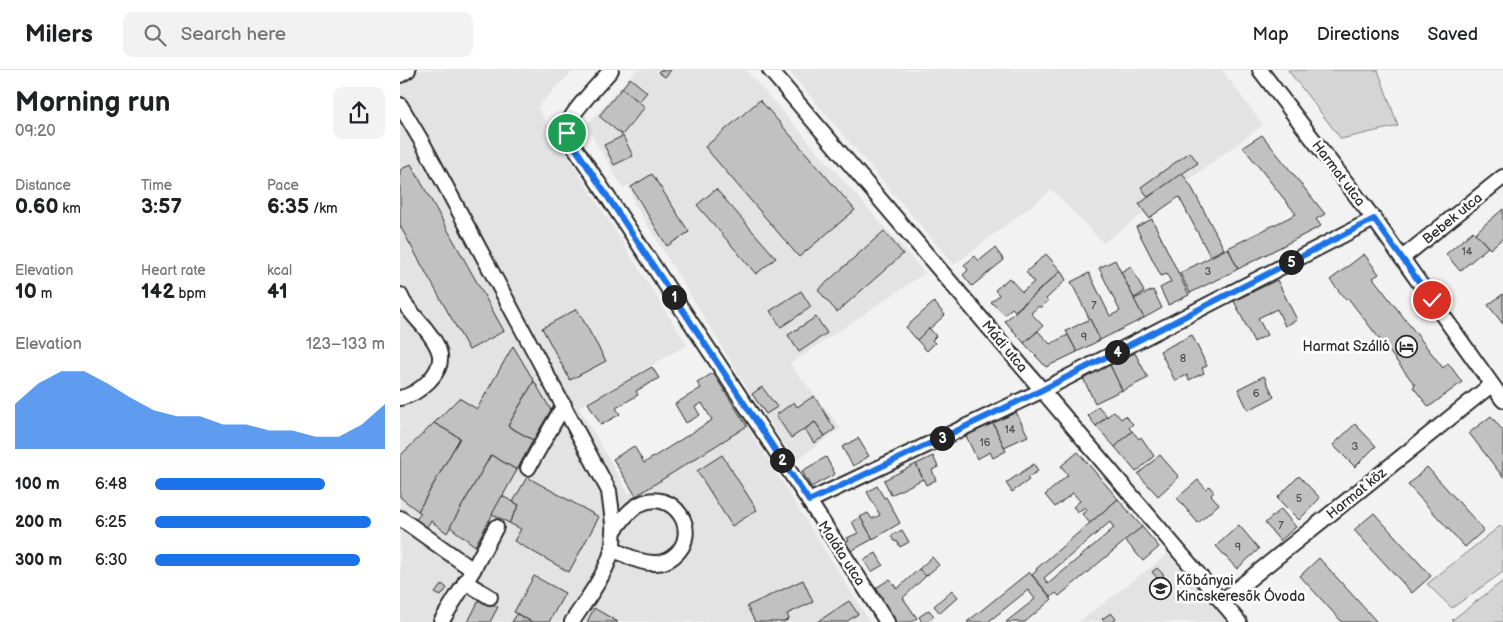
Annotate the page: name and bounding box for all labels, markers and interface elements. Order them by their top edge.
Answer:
search box [123,12,473,57]
text: Milers [25,20,93,49]
icon: search [141,21,169,49]
text: Search here [181,23,286,46]
text: Map [1253,24,1289,45]
text: Directions [1317,24,1399,45]
text: Saved [1427,24,1478,45]
text: Morning run [15,86,170,119]
button: share [333,87,385,139]
pin [546,112,588,154]
icon: arrive [553,119,581,147]
text: 09:20 [15,122,56,141]
street label: Harmat utca [1308,137,1369,210]
text: Distance [15,177,71,194]
text: Time [141,177,172,194]
text: Pace [267,177,299,194]
street label: Bebek utca [1419,189,1486,248]
text: 0.60 [15,194,59,219]
text: 3:57 [141,194,182,219]
text: 6:35 [267,194,309,219]
text: km [59,200,81,217]
text: /km [309,200,338,217]
house number: 14 [1462,245,1473,258]
pin: 5 [1278,250,1304,274]
text: 5 [1287,254,1296,271]
text: Elevation [15,262,73,279]
text: Heart rate [141,262,206,279]
text: kcal [267,262,292,279]
house number: 3 [1205,265,1212,278]
text: 10 [15,279,37,304]
text: 142 [141,279,175,304]
text: 41 [267,279,288,304]
pin [1411,279,1453,321]
pin: 1 [662,284,686,310]
text: m [37,285,52,302]
text: bpm [175,285,206,302]
icon: check [1418,286,1446,314]
text: 1 [672,289,677,306]
house number: 7 [1091,299,1097,312]
street label: Mádi utca [978,317,1031,376]
house number: 9 [1081,331,1087,344]
hotel icon: Harmat Szálló [1394,334,1418,358]
text: Elevation [15,335,82,354]
text: 123–133 m [306,335,385,354]
place label: Harmat Szálló [1302,338,1390,355]
pin: 4 [1104,340,1130,364]
text: 4 [1113,344,1122,361]
house number: 8 [1180,352,1186,365]
house number: 6 [1253,387,1260,400]
house number: 14 [1005,423,1016,436]
pin: 3 [930,426,954,450]
text: 3 [938,430,947,447]
house number: 16 [980,436,991,449]
house number: 3 [1352,440,1359,453]
pin: 2 [770,448,794,472]
text: 2 [778,452,787,469]
street label: Harmat köz [1323,464,1390,523]
text: 100 m [15,475,60,494]
text: 6:48 [95,475,127,494]
house number: 5 [1296,492,1302,505]
text: 200 m [15,513,62,532]
text: 6:25 [95,513,127,532]
street label: Maláta utca [814,518,869,589]
house number: 7 [1278,519,1284,532]
house number: 9 [1235,541,1241,554]
text: 300 m [15,551,62,570]
text: 6:30 [95,551,127,570]
place label: Kőbányai Kincskeresők Óvoda [1176,572,1305,605]
school or university icon: Kőbányai Kincskeresők Óvoda [1148,576,1172,600]

